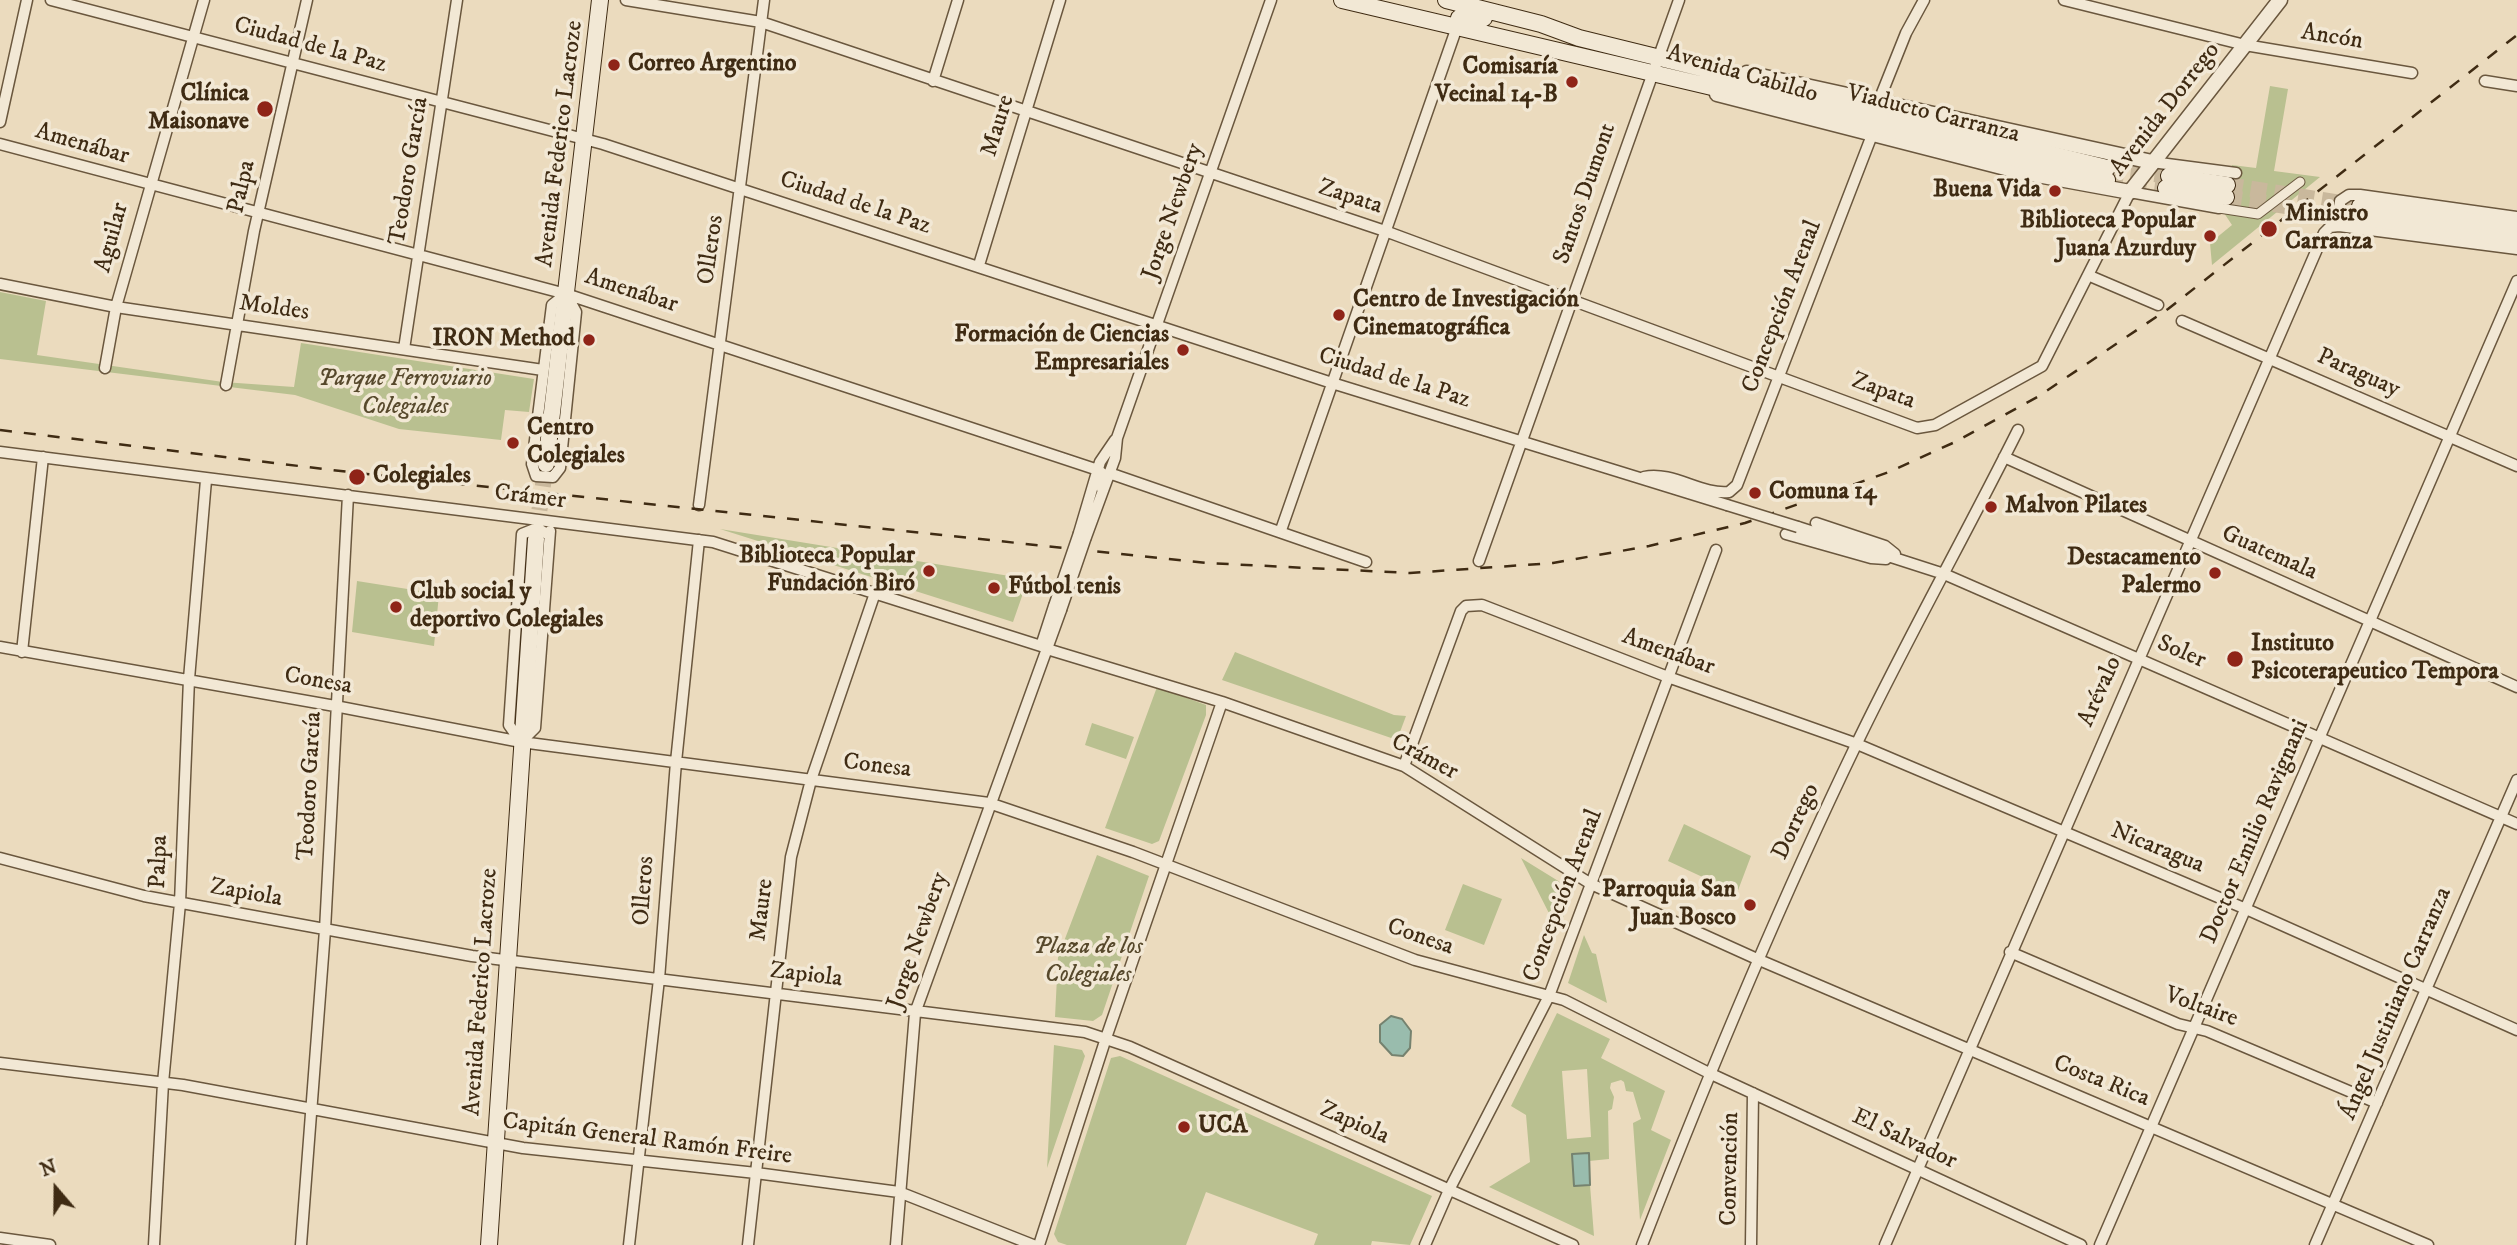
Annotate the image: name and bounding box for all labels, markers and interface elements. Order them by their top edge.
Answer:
street label: Ciudad de la Paz [230,12,390,80]
street label: Avenida Federico Lacroze [532,19,590,269]
street label: Ancón [2299,19,2365,57]
street label: Avenida Dorrego [2105,37,2227,183]
street label: Avenida Cabildo [1663,40,1821,110]
place label: Correo Argentino [628,51,796,79]
place label: Comisaría Vecinal 14-B [1435,54,1558,110]
marker: Correo Argentino [606,57,622,73]
marker: Comisaría Vecinal 14-B [1564,74,1580,90]
street label: Viaducto Carranza [1844,80,2022,150]
place label: Clínica Maisonave [148,81,249,137]
street label: Maure [976,92,1022,160]
street label: Teodoro García [384,95,436,247]
marker: Clínica Maisonave [255,99,275,119]
street label: Amenábar [32,118,132,172]
street label: Santos Dumont [1548,120,1624,268]
street label: Jorge Newbery [1137,140,1211,284]
street label: Palpa [223,158,263,216]
street label: Ciudad de la Paz [776,166,934,242]
street label: Zapata [1314,174,1386,222]
place label: Buena Vida [1933,177,2041,205]
marker: Buena Vida [2047,183,2063,199]
street label: Aguilar [90,200,136,276]
place label: Ministro Carranza [2285,201,2372,257]
place label: Biblioteca Popular Juana Azurduy [2020,208,2196,264]
street label: Olleros [693,213,731,287]
street label: Concepción Arenal [1737,217,1829,397]
marker: Ministro Carranza [2259,219,2279,239]
marker: Biblioteca Popular Juana Azurduy [2202,228,2218,244]
street label: Amenábar [581,263,681,321]
place label: Centro de Investigación Cinematográfica [1353,287,1579,343]
street label: Moldes [237,290,311,328]
marker: Centro de Investigación Cinematográfica [1331,307,1347,323]
place label: Formación de Ciencias Empresariales [954,322,1169,378]
place label: IRON Method [432,326,575,354]
marker: IRON Method [581,332,597,348]
marker: Formación de Ciencias Empresariales [1175,342,1191,358]
street label: Ciudad de la Paz [1315,342,1473,416]
street label: Paraguay [2312,343,2404,405]
park label: Parque Ferroviario Colegiales [318,366,492,422]
street label: Zapata [1847,367,1919,417]
place label: Centro Colegiales [527,415,625,471]
marker: Centro Colegiales [505,435,521,451]
place label: Colegiales [373,463,471,491]
marker: Colegiales [347,467,367,487]
street label: Crámer [493,479,567,517]
place label: Comuna 14 [1769,479,1877,507]
marker: Comuna 14 [1747,485,1763,501]
place label: Malvon Pilates [2005,493,2147,521]
marker: Malvon Pilates [1983,499,1999,515]
street label: Guatemala [2217,520,2321,588]
place label: Biblioteca Popular Fundación Biró [739,543,915,599]
place label: Destacamento Palermo [2067,545,2201,601]
marker: Biblioteca Popular Fundación Biró [921,563,937,579]
marker: Destacamento Palermo [2207,565,2223,581]
place label: Fútbol tenis [1008,574,1121,602]
place label: Club social y deportivo Colegiales [410,579,603,635]
marker: Fútbol tenis [986,580,1002,596]
marker: Club social y deportivo Colegiales [388,599,404,615]
street label: Amenábar [1618,623,1718,683]
street label: Soler [2152,630,2210,676]
place label: Instituto Psicoterapeutico Tempora [2251,631,2499,687]
marker: Instituto Psicoterapeutico Tempora [2225,649,2245,669]
street label: Arévalo [2073,652,2129,732]
street label: Conesa [282,662,354,702]
street label: Teodoro García [293,711,329,861]
street label: Doctor Emilio Ravignani [2196,716,2316,948]
street label: Crámer [1386,728,1462,788]
street label: Conesa [841,749,913,785]
street label: Dorrego [1767,779,1827,865]
street label: Concepción Arenal [1518,806,1610,986]
street label: Nicaragua [2106,817,2208,881]
street label: Palpa [145,835,175,889]
street label: Olleros [628,855,662,927]
street label: Avenida Federico Lacroze [459,867,505,1117]
street label: Jorge Newbery [882,869,956,1013]
street label: Zapiola [208,873,284,915]
street label: Maure [745,877,781,943]
place label: Parroquia San Juan Bosco [1602,877,1736,933]
street label: Ángel Justiniano Carranza [2335,883,2459,1125]
marker: Parroquia San Juan Bosco [1742,897,1758,913]
street label: Conesa [1383,913,1457,963]
park label: Plaza de los Colegiales [1033,934,1143,990]
street label: Zapiola [768,957,844,995]
street label: Voltaire [2161,982,2241,1034]
street label: Costa Rica [2049,1050,2153,1114]
street label: Zapiola [1315,1096,1393,1152]
street label: El Salvador [1847,1103,1961,1177]
street label: Capitán General Ramón Freire [501,1108,793,1172]
street label: Convención [1716,1112,1746,1226]
place label: UCA [1198,1113,1248,1141]
marker: UCA [1176,1119,1192,1135]
north arrow [21,1154,91,1224]
text: N [37,1155,60,1182]

